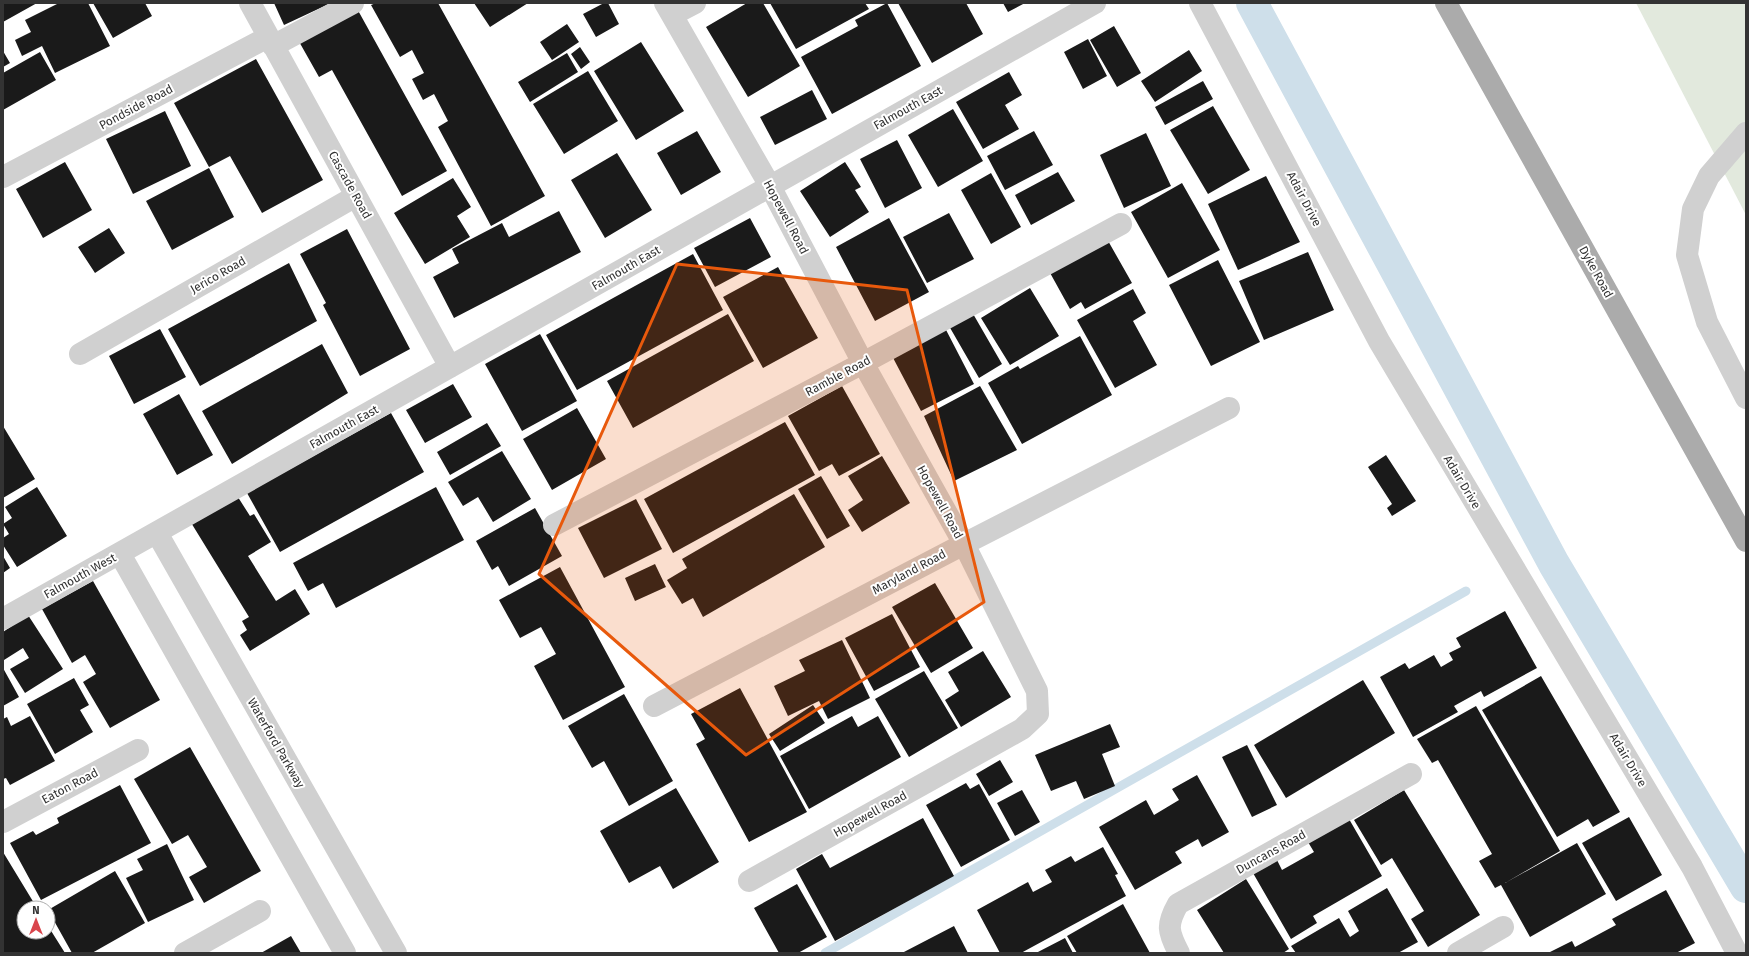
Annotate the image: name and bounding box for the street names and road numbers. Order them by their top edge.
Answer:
street label: Pondside Road [97,82,175,132]
street label: Falmouth East [871,83,945,133]
street label: Cascade Road [326,149,374,221]
street label: Adair Drive [1284,169,1324,229]
street label: Hopewell Road [761,178,811,256]
street label: Falmouth East [589,242,663,293]
street label: Dyke Road [1576,244,1616,300]
street label: Jerico Road [188,254,248,296]
street label: Ramble Road [803,353,873,399]
street label: Falmouth East [307,402,381,452]
street label: Adair Drive [1441,453,1483,511]
street label: Hopewell Road [914,463,966,541]
street label: Maryland Road [870,547,948,597]
street label: Falmouth West [42,550,119,602]
street label: Waterford Parkway [245,696,307,790]
street label: Adair Drive [1607,731,1649,789]
street label: Eaton Road [39,765,101,807]
street label: Hopewell Road [831,788,909,840]
street label: Duncans Road [1234,827,1308,877]

